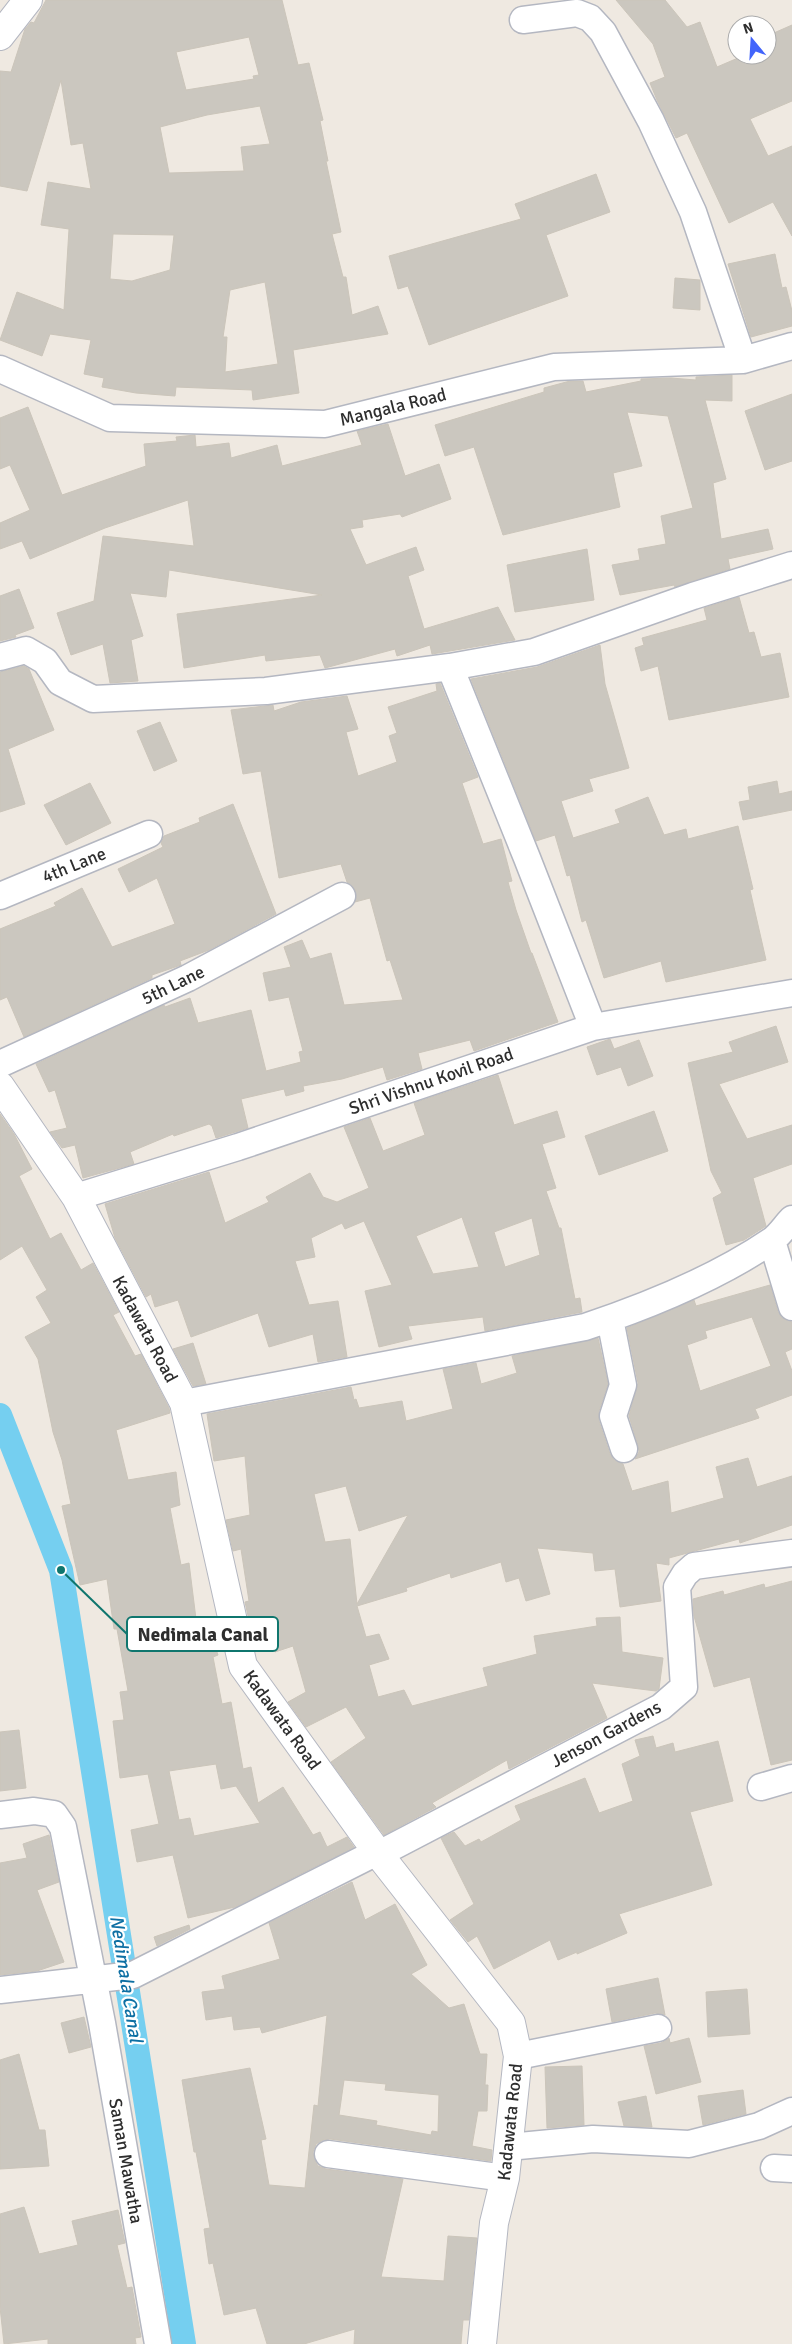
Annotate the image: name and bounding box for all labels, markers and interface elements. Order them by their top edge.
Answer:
north arrow [727,15,777,65]
text: N [741,19,755,38]
street label: Mangala Road [337,383,449,431]
street label: 4th Lane [39,842,109,888]
street label: 5th Lane [138,960,208,1010]
street label: Shri Vishnu Kovil Road [346,1043,516,1119]
street label: Kadawata Road [108,1272,182,1386]
callout: Nedimala Canal [127,1617,278,1651]
text: Nedimala Canal [138,1623,269,1647]
street label: Kadawata Road [238,1666,326,1774]
street label: Jenson Gardens [547,1696,665,1772]
water label: Nedimala Canal [104,1914,148,2046]
street label: Kadawata Road [493,2062,527,2182]
street label: Saman Mawatha [104,2097,148,2225]

